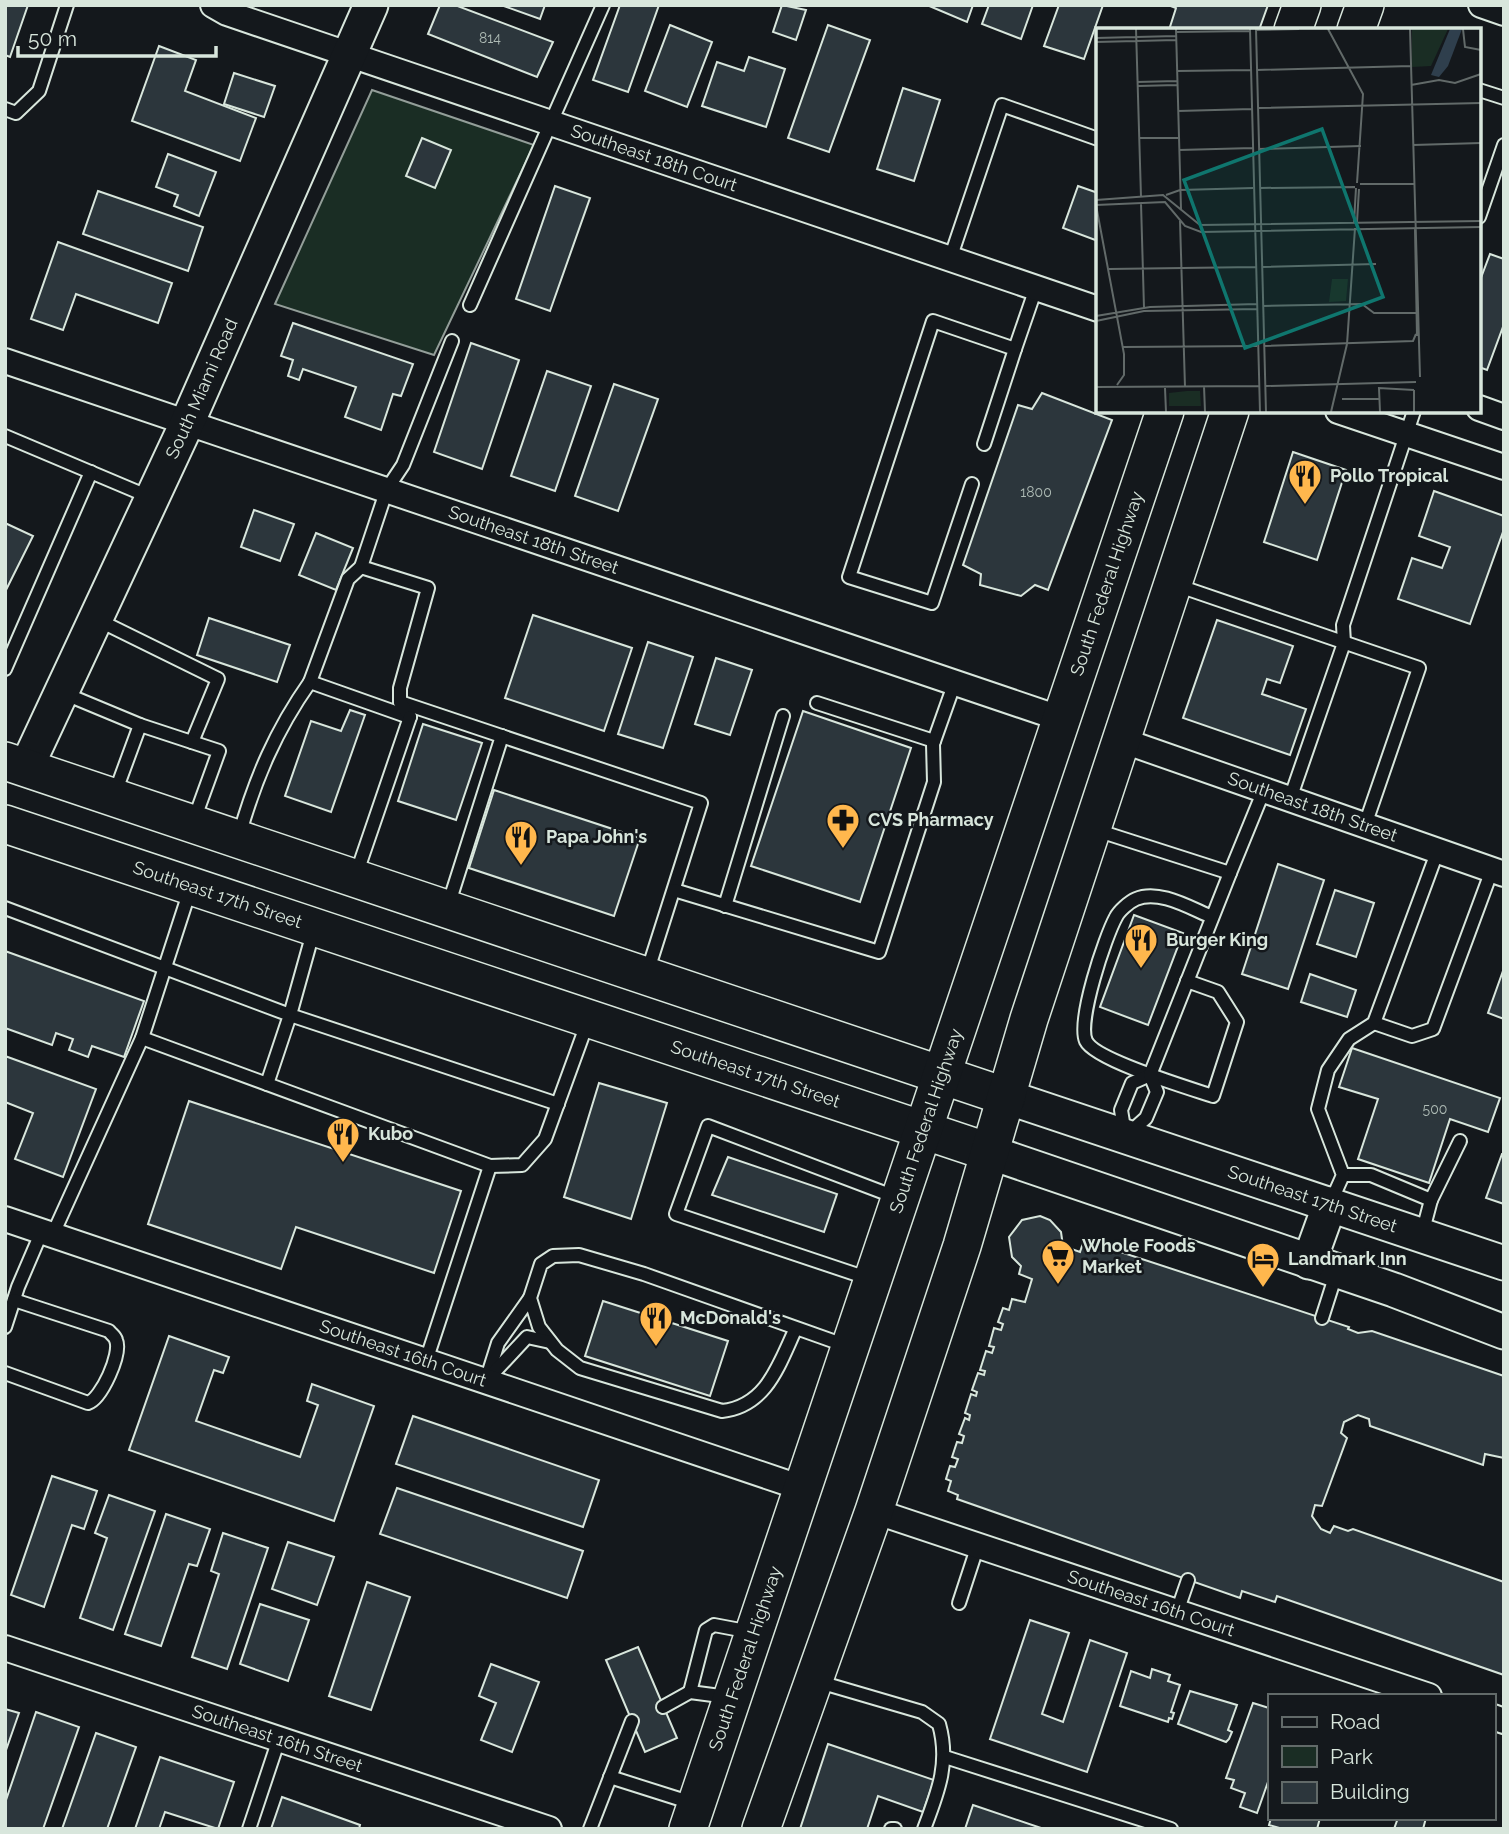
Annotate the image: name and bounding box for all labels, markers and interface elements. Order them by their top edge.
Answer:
scale bar [18,14,215,58]
text: 50 m [28,26,77,51]
inset map [1096,28,1481,413]
house number: 814 [479,30,501,46]
street label: Southeast 18th Court [568,120,740,196]
street label: South Miami Road [161,315,242,462]
restaurant icon: Pollo Tropical [1286,457,1324,506]
place label: Pollo Tropical [1330,465,1449,486]
house number: 1800 [1020,484,1052,500]
street label: South Federal Highway [1066,488,1147,678]
street label: Southeast 18th Street [446,501,621,578]
street label: Southeast 18th Street [1225,767,1400,846]
pharmacy icon: CVS Pharmacy [824,801,862,850]
place label: CVS Pharmacy [868,809,994,830]
restaurant icon: Papa John's [502,818,540,867]
place label: Papa John's [546,826,647,847]
street label: Southeast 17th Street [130,856,305,932]
restaurant icon: Burger King [1122,921,1160,970]
place label: Burger King [1166,929,1268,950]
street label: South Federal Highway [885,1026,967,1216]
street label: Southeast 17th Street [668,1036,843,1112]
house number: 500 [1423,1101,1447,1117]
restaurant icon: Kubo [324,1115,362,1164]
place label: Kubo [368,1123,413,1144]
street label: Southeast 17th Street [1225,1161,1400,1237]
place label: Whole Foods Market [1082,1235,1196,1277]
supermarket icon: Whole Foods Market [1039,1237,1077,1286]
hotel icon: Landmark Inn [1244,1240,1282,1289]
place label: Landmark Inn [1288,1248,1407,1269]
restaurant icon: McDonald's [637,1299,675,1348]
place label: McDonald's [680,1307,781,1328]
street label: Southeast 16th Court [317,1315,489,1391]
street label: South Federal Highway [704,1563,786,1753]
street label: Southeast 16th Court [1065,1565,1237,1640]
legend [1268,1694,1495,1820]
street label: Southeast 16th Street [190,1700,365,1776]
text: Road [1330,1709,1380,1734]
text: Park [1330,1744,1373,1769]
text: Building [1330,1779,1410,1804]

